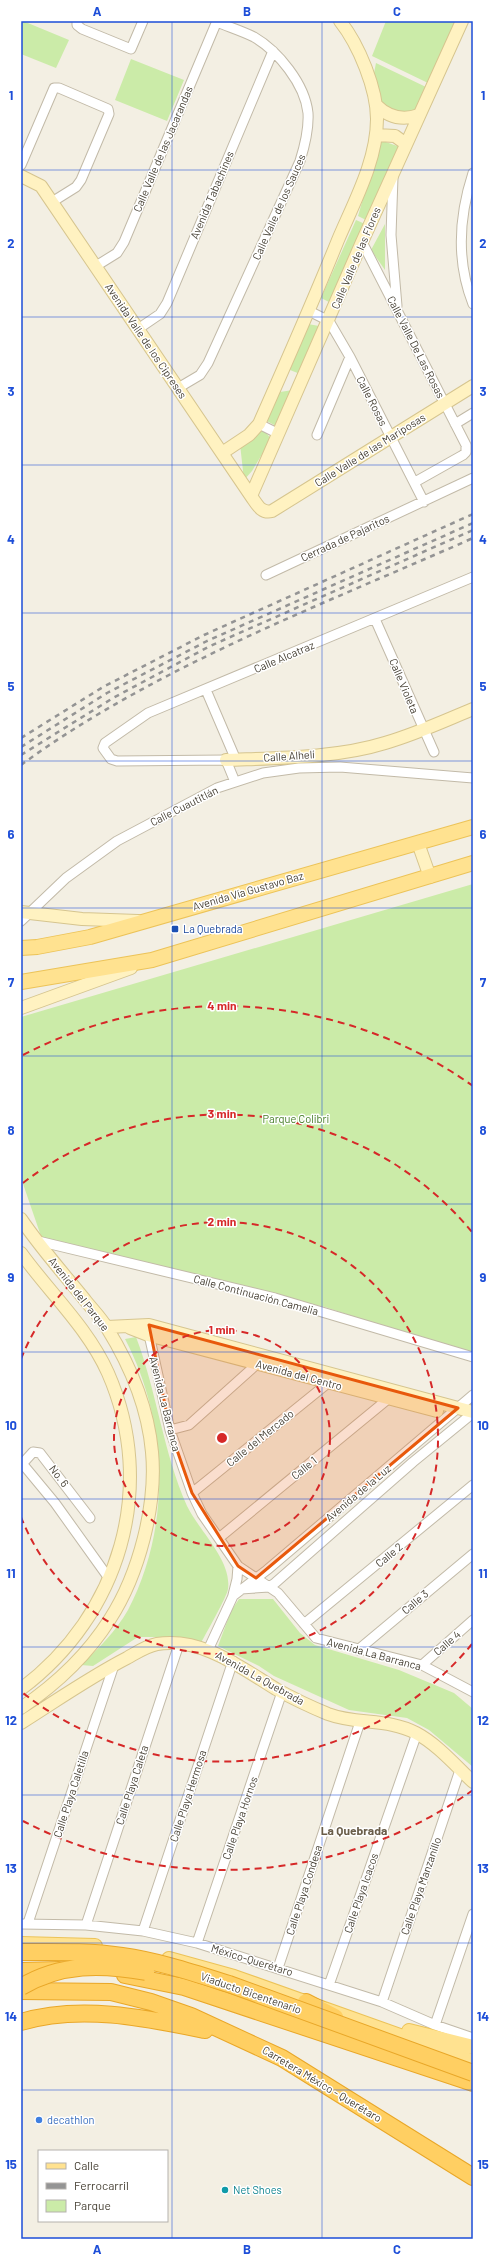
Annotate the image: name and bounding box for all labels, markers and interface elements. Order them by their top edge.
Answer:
text: A [93,3,102,19]
text: B [243,3,251,19]
text: C [393,3,401,19]
street label: Calle Valle de las Jacarandas [130,84,195,214]
text: 1 [9,87,13,103]
text: 1 [481,87,485,103]
street label: Avenida Tabachines [187,149,236,241]
street label: Calle Valle de los Sauces [249,152,308,262]
street label: Calle Valle de las Flores [328,205,383,311]
text: 2 [7,235,15,251]
text: 2 [479,235,487,251]
street label: Avenida Valle de los Cipreses [103,281,190,401]
street label: Calle Valle De Las Rosas [385,293,448,400]
street label: Calle Rosas [354,374,391,428]
text: 3 [7,383,15,399]
text: 3 [479,383,487,399]
street label: Calle Valle de las Mariposas [312,410,428,489]
street label: Cerrada de Pajaritos [298,511,391,564]
text: 4 [7,531,15,547]
text: 4 [479,531,487,547]
street label: Calle Alcatraz [252,638,316,675]
street label: Calle Violeta [387,656,422,715]
text: 5 [7,678,15,694]
text: 5 [479,678,487,694]
street label: Calle Alhelí [263,747,316,764]
street label: Calle Cuautitlán [148,783,220,828]
text: 6 [8,826,15,842]
text: 6 [480,826,487,842]
street label: Avenida Vía Gustavo Baz [191,868,305,913]
place label: La Quebrada [183,922,242,935]
marker: La Quebrada [170,924,180,934]
text: 7 [8,974,15,990]
text: 7 [480,974,487,990]
text: 4 min [207,998,237,1012]
text: 3 min [208,1106,236,1120]
park label: Parque Colibri [263,1112,330,1125]
text: 8 [7,1122,15,1138]
text: 8 [479,1122,487,1138]
text: 2 min [208,1214,236,1228]
street label: Avenida del Parque [46,1254,112,1333]
text: 9 [8,1269,15,1285]
text: 9 [480,1269,487,1285]
street label: Calle Continuación Camelia [192,1272,320,1317]
text: 1 min [209,1322,235,1336]
street label: Avenida La Barranca [147,1355,184,1453]
street label: Avenida del Centro [255,1357,344,1392]
street label: Calle del Mercado [223,1406,296,1469]
text: 10 [5,1417,17,1433]
text: 10 [477,1417,489,1433]
centre of rings [215,1431,229,1445]
street label: Calle 1 [288,1453,319,1482]
street label: Avenida de la Luz [322,1461,393,1524]
street label: No. 6 [47,1462,72,1490]
street label: Calle 2 [373,1540,405,1570]
text: 11 [6,1565,16,1581]
text: 11 [478,1565,488,1581]
street label: Calle 3 [399,1587,431,1617]
street label: Calle 4 [431,1627,463,1658]
street label: Avenida La Barranca [326,1635,423,1672]
street label: Avenida La Quebrada [214,1648,307,1707]
text: 12 [5,1712,17,1728]
text: 12 [477,1712,489,1728]
street label: Calle Playa Caleta [113,1743,151,1826]
street label: Calle Playa Hermosa [167,1748,208,1843]
street label: Calle Playa Caletilla [50,1749,91,1839]
street label: Calle Playa Hornos [219,1775,260,1861]
district label: La Quebrada [321,1823,387,1837]
street label: Calle Playa Manzanillo [398,1835,443,1936]
street label: Calle Playa Condesa [283,1843,324,1937]
street label: Calle Playa Icacos [341,1851,380,1935]
text: 13 [5,1860,17,1876]
text: 13 [477,1860,489,1876]
street label: México-Querétaro [210,1941,295,1978]
street label: Viaducto Bicentenario [199,1969,303,2016]
text: 14 [5,2008,17,2024]
text: 14 [477,2008,489,2024]
street label: Carretera México - Querétaro [260,2043,384,2124]
place label: decathlon [47,2113,95,2126]
marker: decathlon [34,2115,44,2125]
legend [38,2150,168,2222]
text: 15 [5,2156,17,2172]
text: 15 [477,2156,489,2172]
text: Calle [74,2158,99,2172]
text: Ferrocarril [74,2178,129,2192]
place label: Net Shoes [233,2183,282,2196]
marker: Net Shoes [220,2185,230,2195]
text: Parque [74,2198,111,2212]
text: A [93,2241,102,2257]
text: B [243,2241,251,2257]
text: C [393,2241,401,2257]

